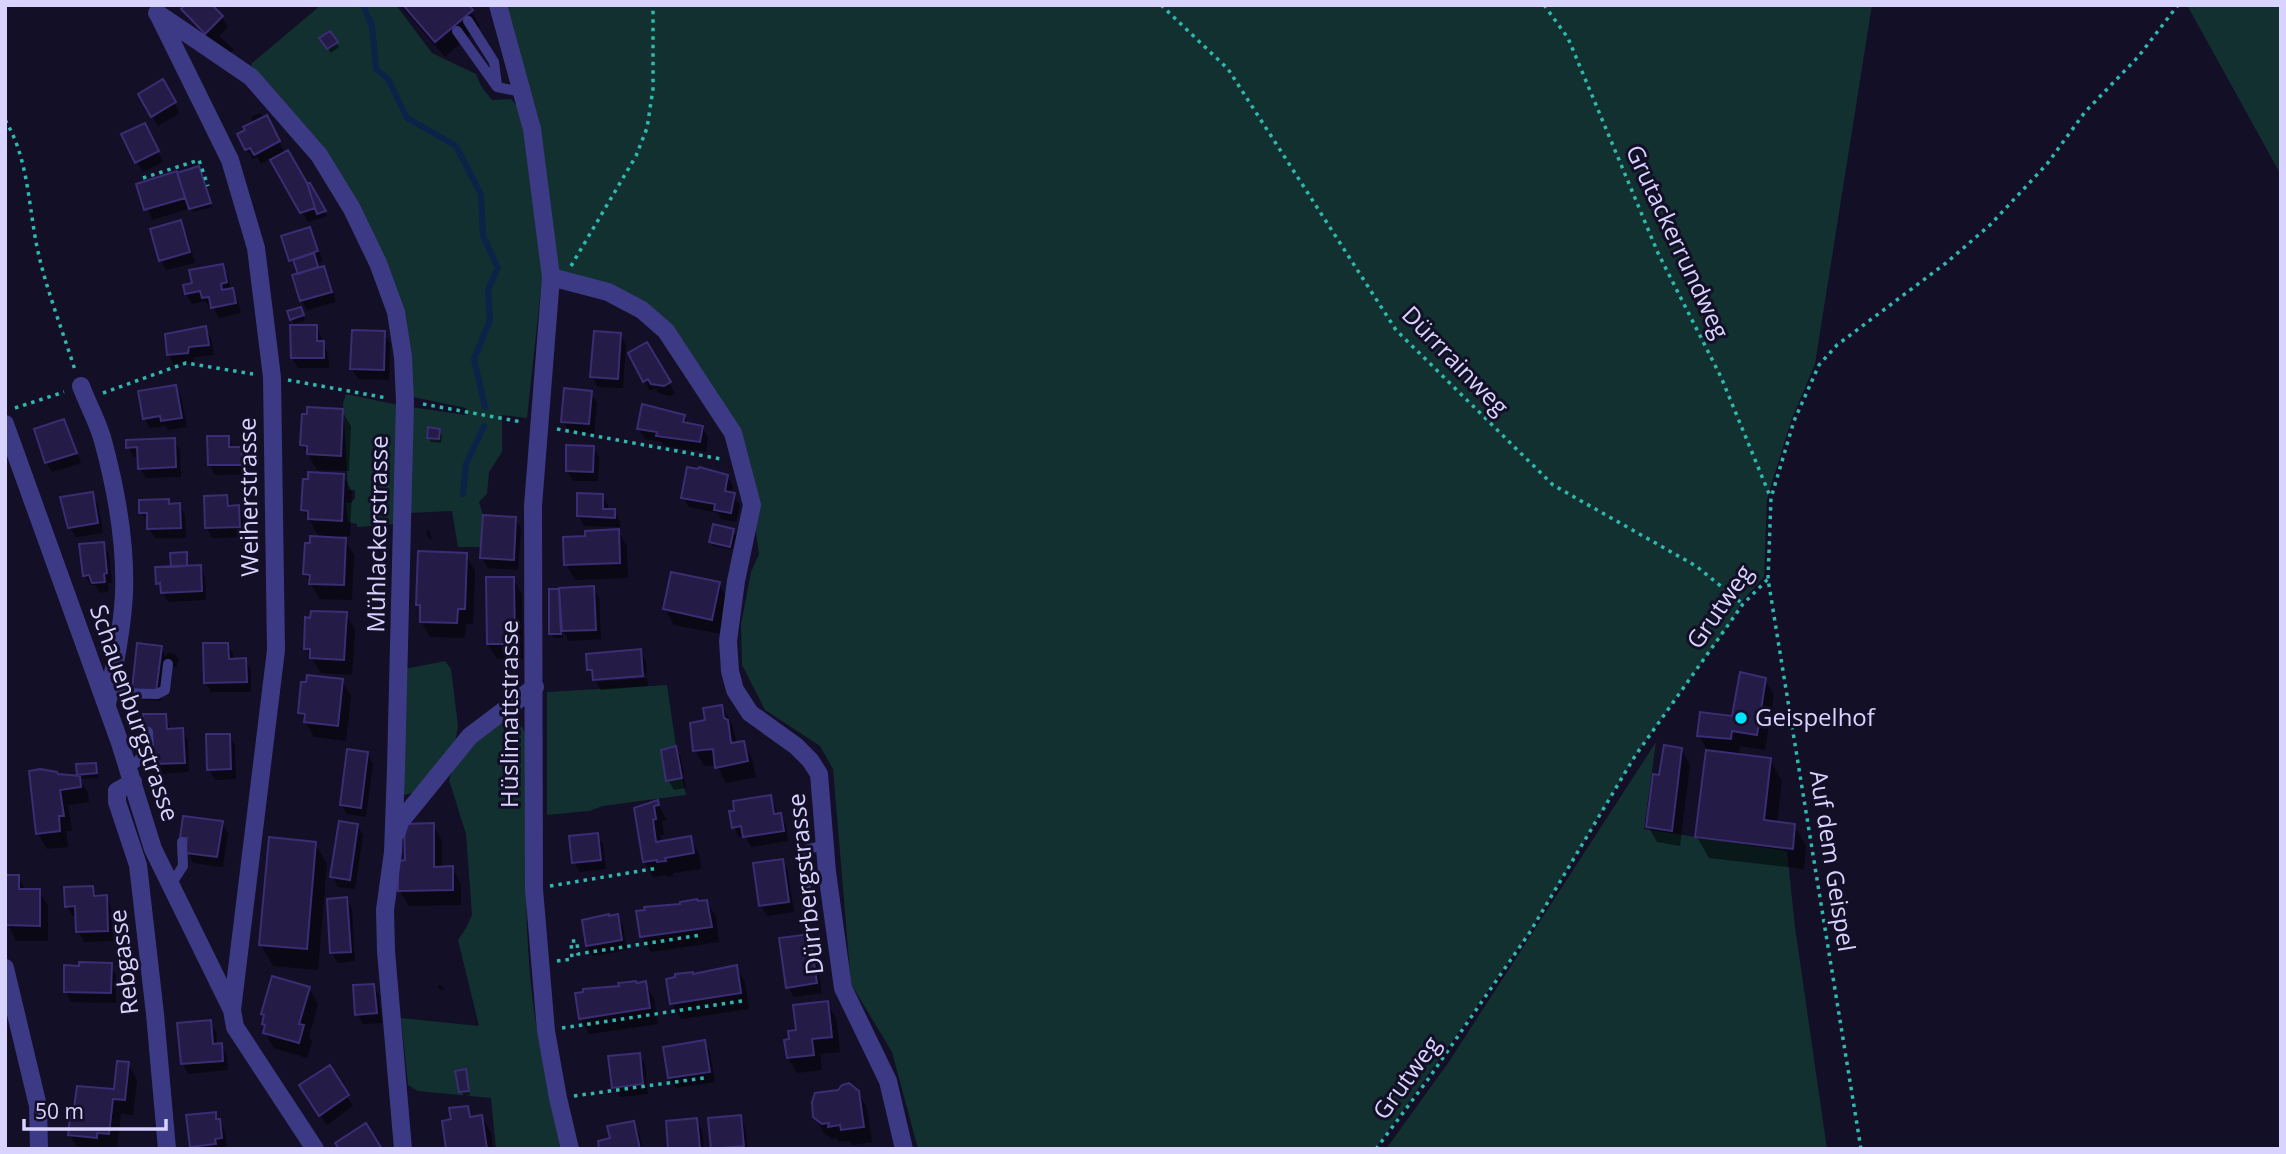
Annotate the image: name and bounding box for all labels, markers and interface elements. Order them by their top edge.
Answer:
street label: Grutackerrundweg [1619,139,1738,344]
street label: Dürrrainweg [1395,298,1517,422]
street label: Weiherstrasse [230,417,265,577]
street label: Mühlackerstrasse [358,435,395,633]
street label: Grutweg [1678,558,1760,655]
street label: Schauenburgstrasse [83,600,188,825]
street label: Hüslimattstrasse [492,620,525,808]
place label: Geispelhof [1755,700,1877,733]
marker: Geispelhof [1733,710,1749,726]
street label: Auf dem Geispel [1803,768,1864,954]
street label: Dürrbergstrasse [779,792,830,977]
street label: Rebgasse [100,908,145,1017]
street label: Grutweg [1364,1029,1447,1126]
scale bar [24,1088,166,1132]
text: 50 m [35,1097,84,1125]

